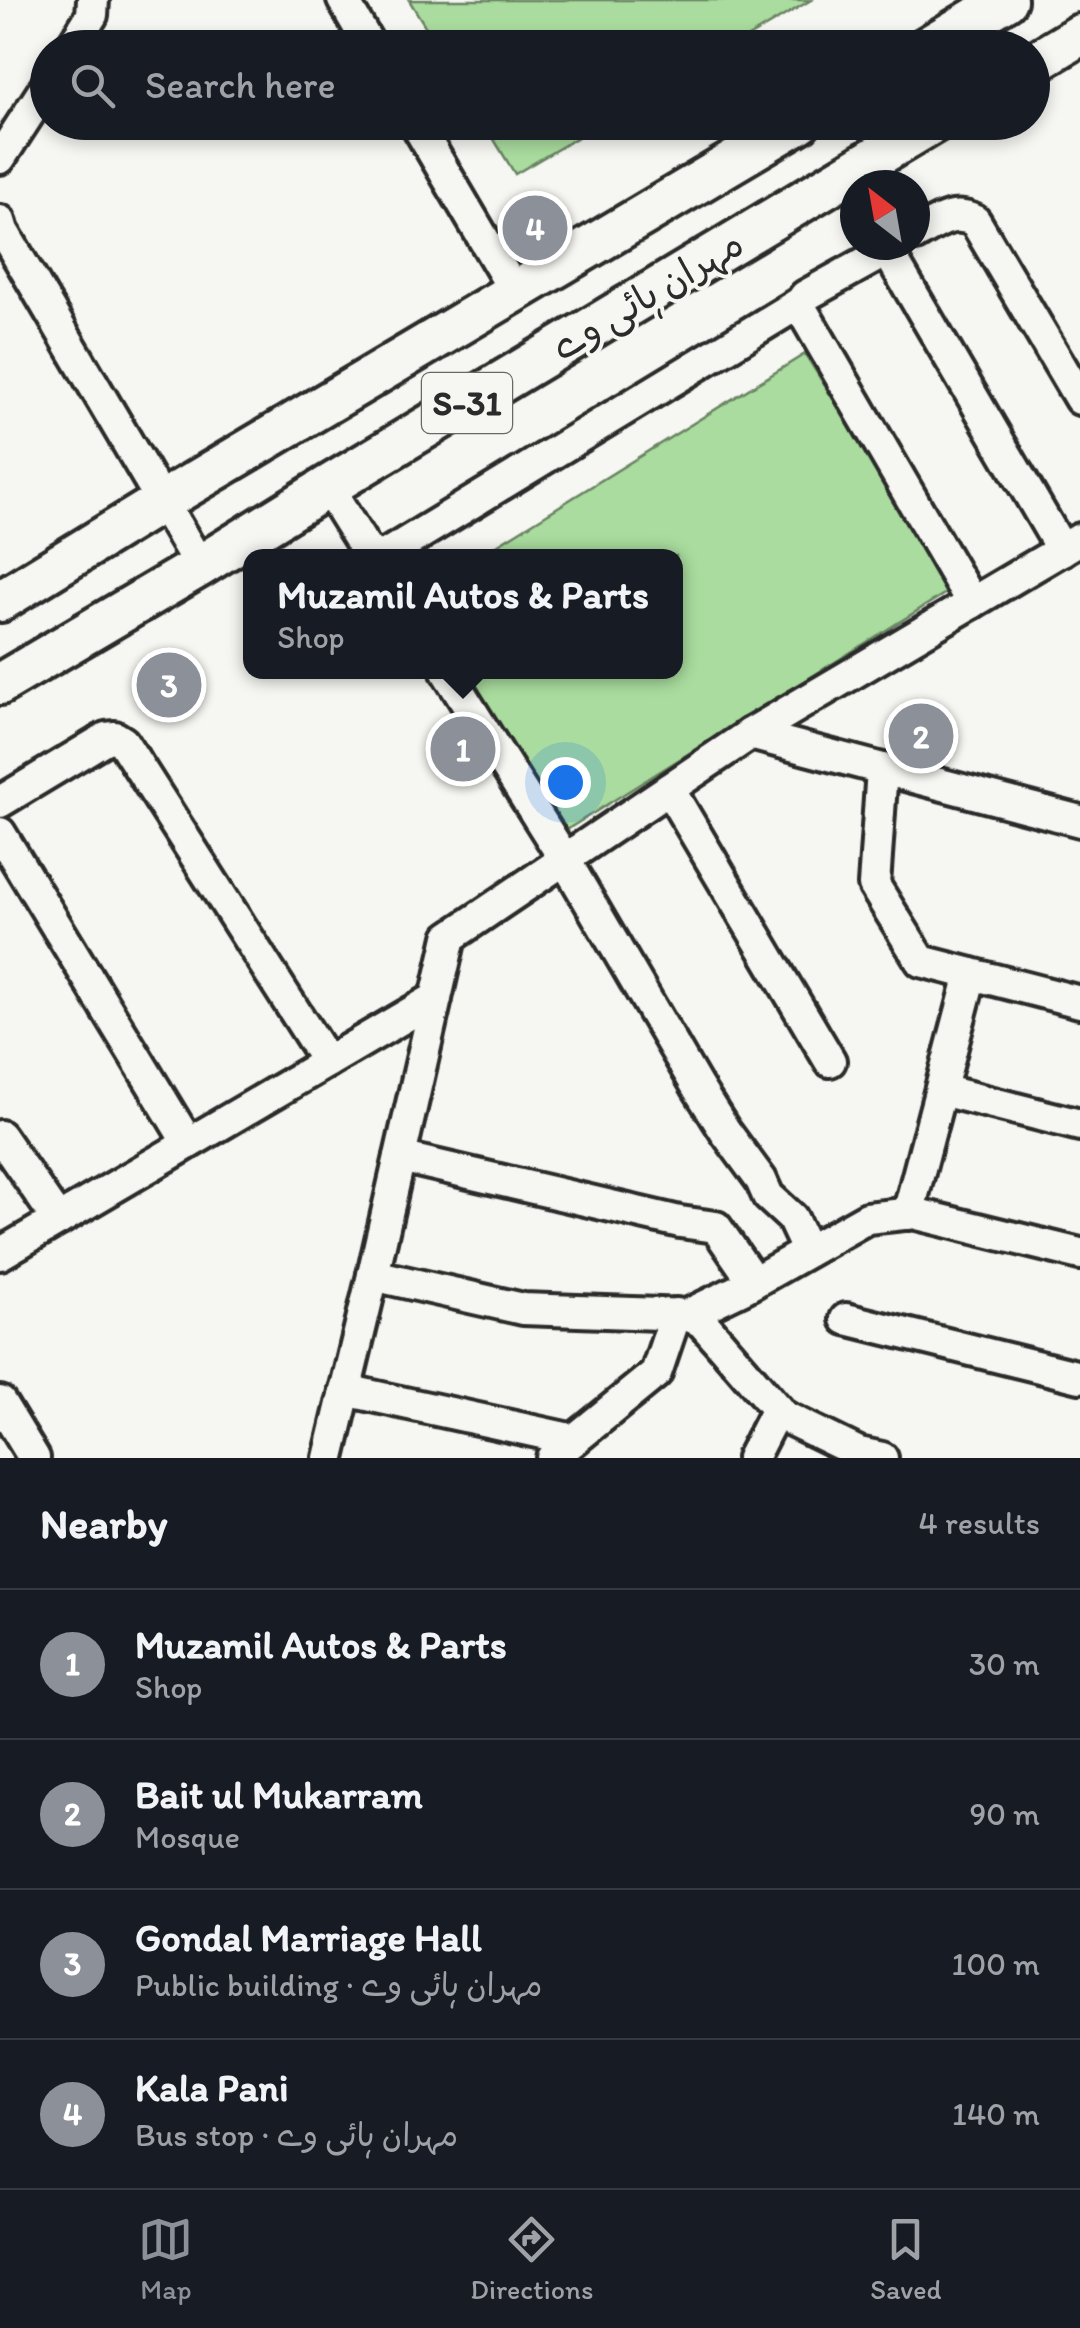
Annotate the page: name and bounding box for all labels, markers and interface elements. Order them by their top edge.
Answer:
search box [30,30,1050,140]
icon: search [65,58,120,113]
text: Search here [145,62,336,108]
north arrow [840,170,930,260]
pin: 4 [502,190,568,266]
street label: مہران ہائی وے [543,220,754,374]
road number: S-31 [422,373,512,433]
popup [243,549,683,679]
text: Muzamil Autos & Parts [277,572,649,618]
text: Shop [277,618,345,656]
pin: 3 [136,648,202,722]
pin: 2 [888,698,954,774]
pin: 1 [430,712,496,786]
your location [540,757,591,808]
text: Nearby [40,1498,167,1549]
text: 4 results [919,1504,1040,1542]
text: Muzamil Autos & Parts [135,1622,507,1668]
text: 1 [65,1645,80,1683]
text: 30 m [969,1645,1040,1683]
text: Shop [135,1668,202,1706]
text: Bait ul Mukarram [135,1772,423,1818]
text: 2 [64,1795,81,1833]
text: 90 m [969,1795,1040,1833]
text: Mosque [135,1818,240,1856]
text: Gondal Marriage Hall [135,1915,482,1961]
text: 3 [64,1945,81,1983]
text: 100 m [952,1945,1040,1983]
text: Public building · مہران ہائی وے [135,1966,542,2004]
text: Kala Pani [135,2065,288,2111]
text: 4 [63,2095,82,2133]
text: 140 m [952,2095,1040,2133]
text: Bus stop · مہران ہائی وے [135,2116,458,2154]
tab: Map [138,2212,193,2306]
tab: Directions [470,2212,593,2306]
tab: Saved [870,2212,942,2306]

